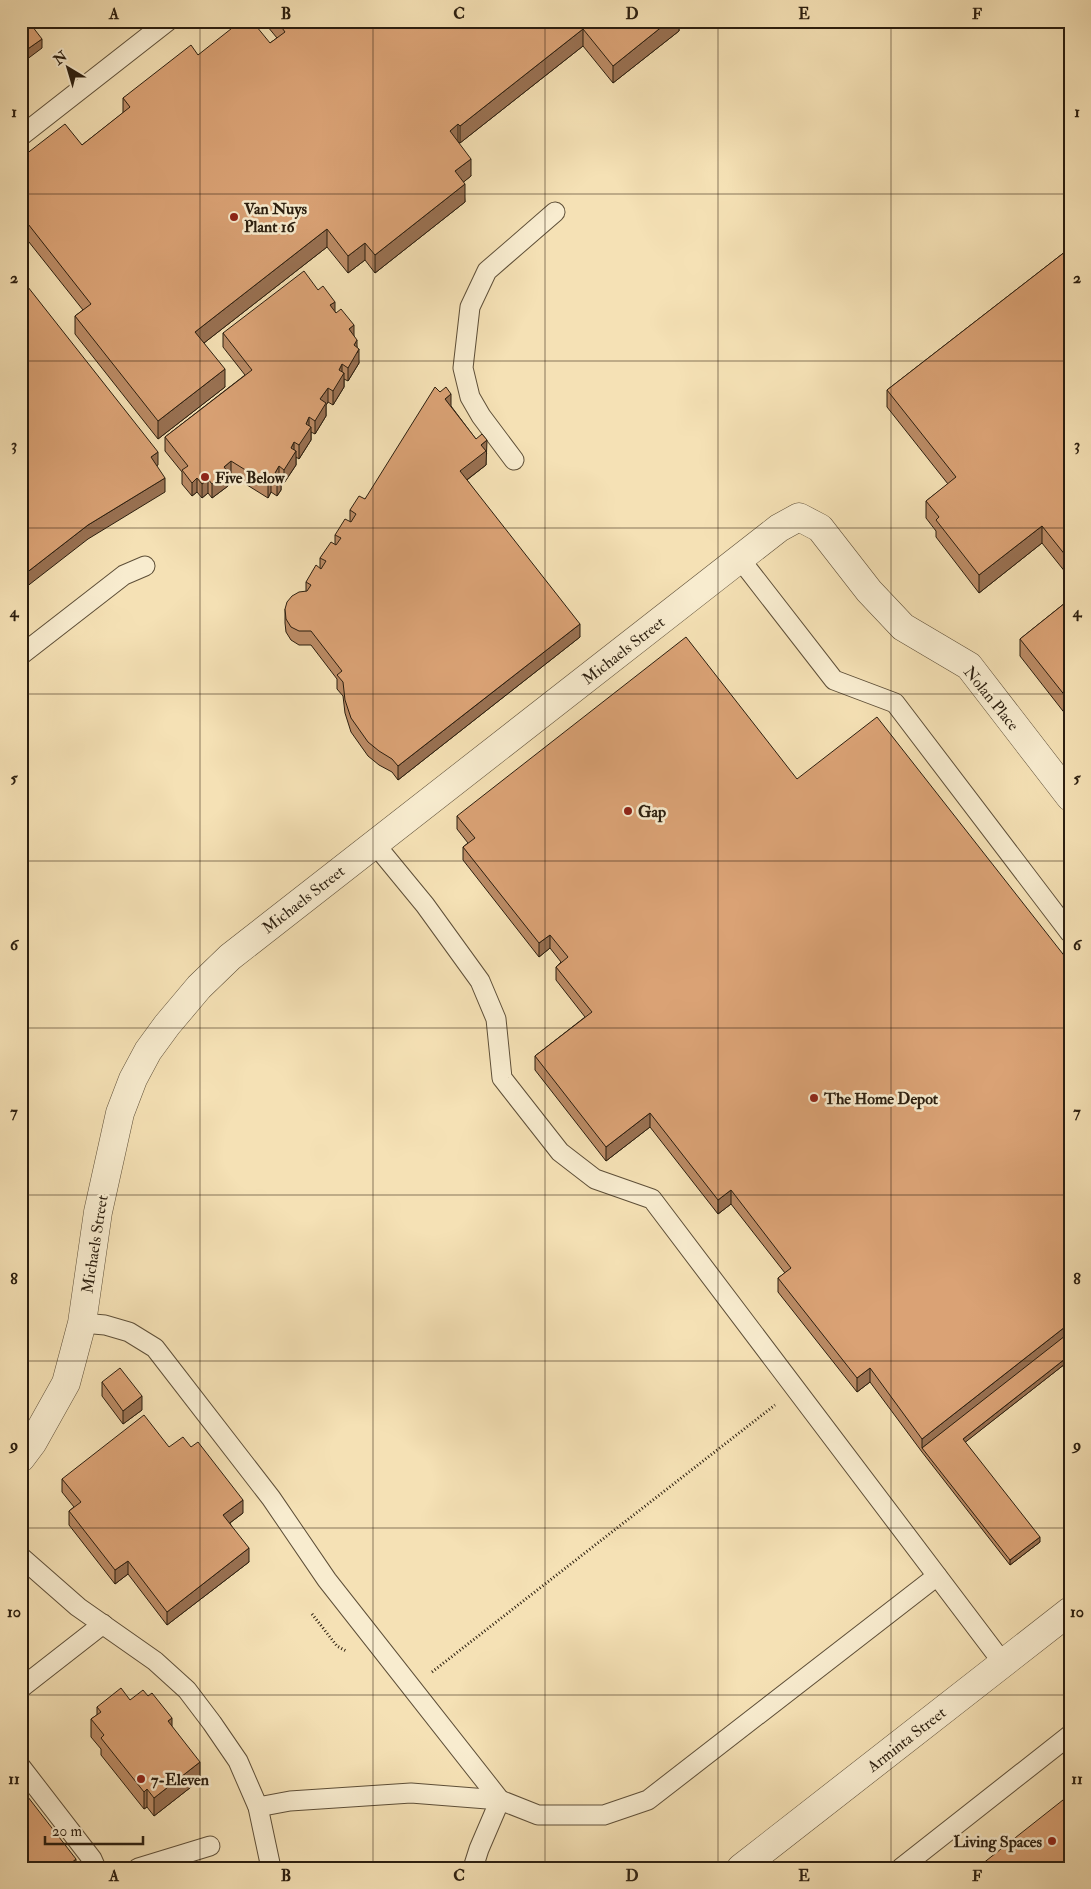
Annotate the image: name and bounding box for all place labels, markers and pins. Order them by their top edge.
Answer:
place label: Van Nuys Plant 16 [243,199,307,237]
marker: Van Nuys Plant 16 [228,211,240,223]
place label: Five Below [215,468,286,488]
marker: Five Below [199,471,211,483]
place label: Gap [638,802,666,823]
marker: Gap [622,805,634,817]
place label: The Home Depot [823,1089,939,1110]
marker: The Home Depot [808,1092,820,1104]
place label: 7-Eleven [151,1770,210,1790]
marker: 7-Eleven [135,1773,147,1785]
place label: Living Spaces [953,1832,1043,1853]
marker: Living Spaces [1046,1835,1058,1847]

